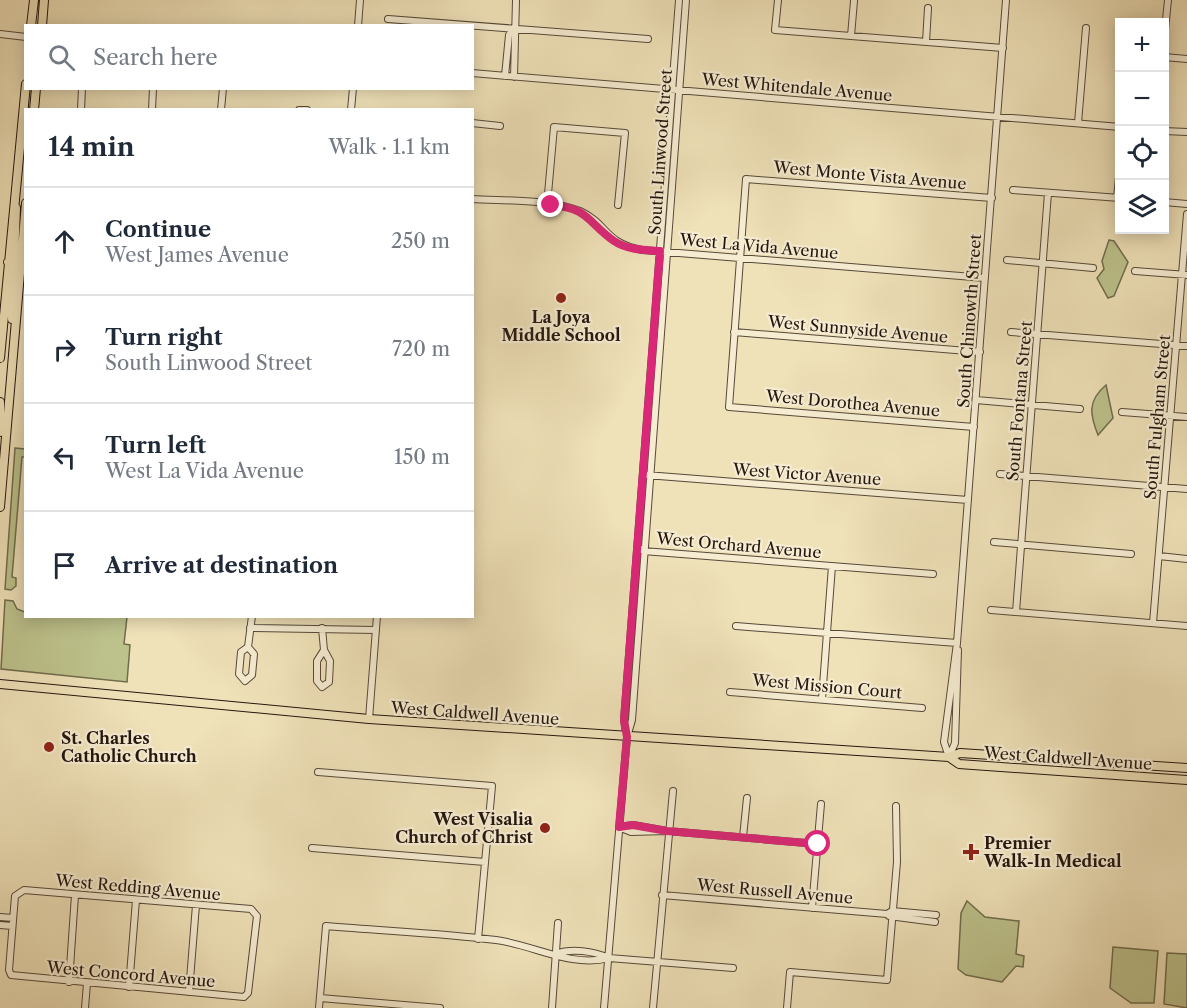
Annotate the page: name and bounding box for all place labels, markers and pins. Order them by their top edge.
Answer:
marker: La Joya Middle School [554,291,568,305]
place label: La Joya Middle School [501,307,621,345]
place label: St. Charles Catholic Church [61,728,197,766]
marker: St. Charles Catholic Church [42,740,56,754]
place label: West Visalia Church of Christ [395,809,534,847]
marker: West Visalia Church of Christ [538,821,552,835]
place label: Premier Walk-In Medical [983,833,1122,871]
marker: Premier Walk-In Medical [962,843,980,861]

